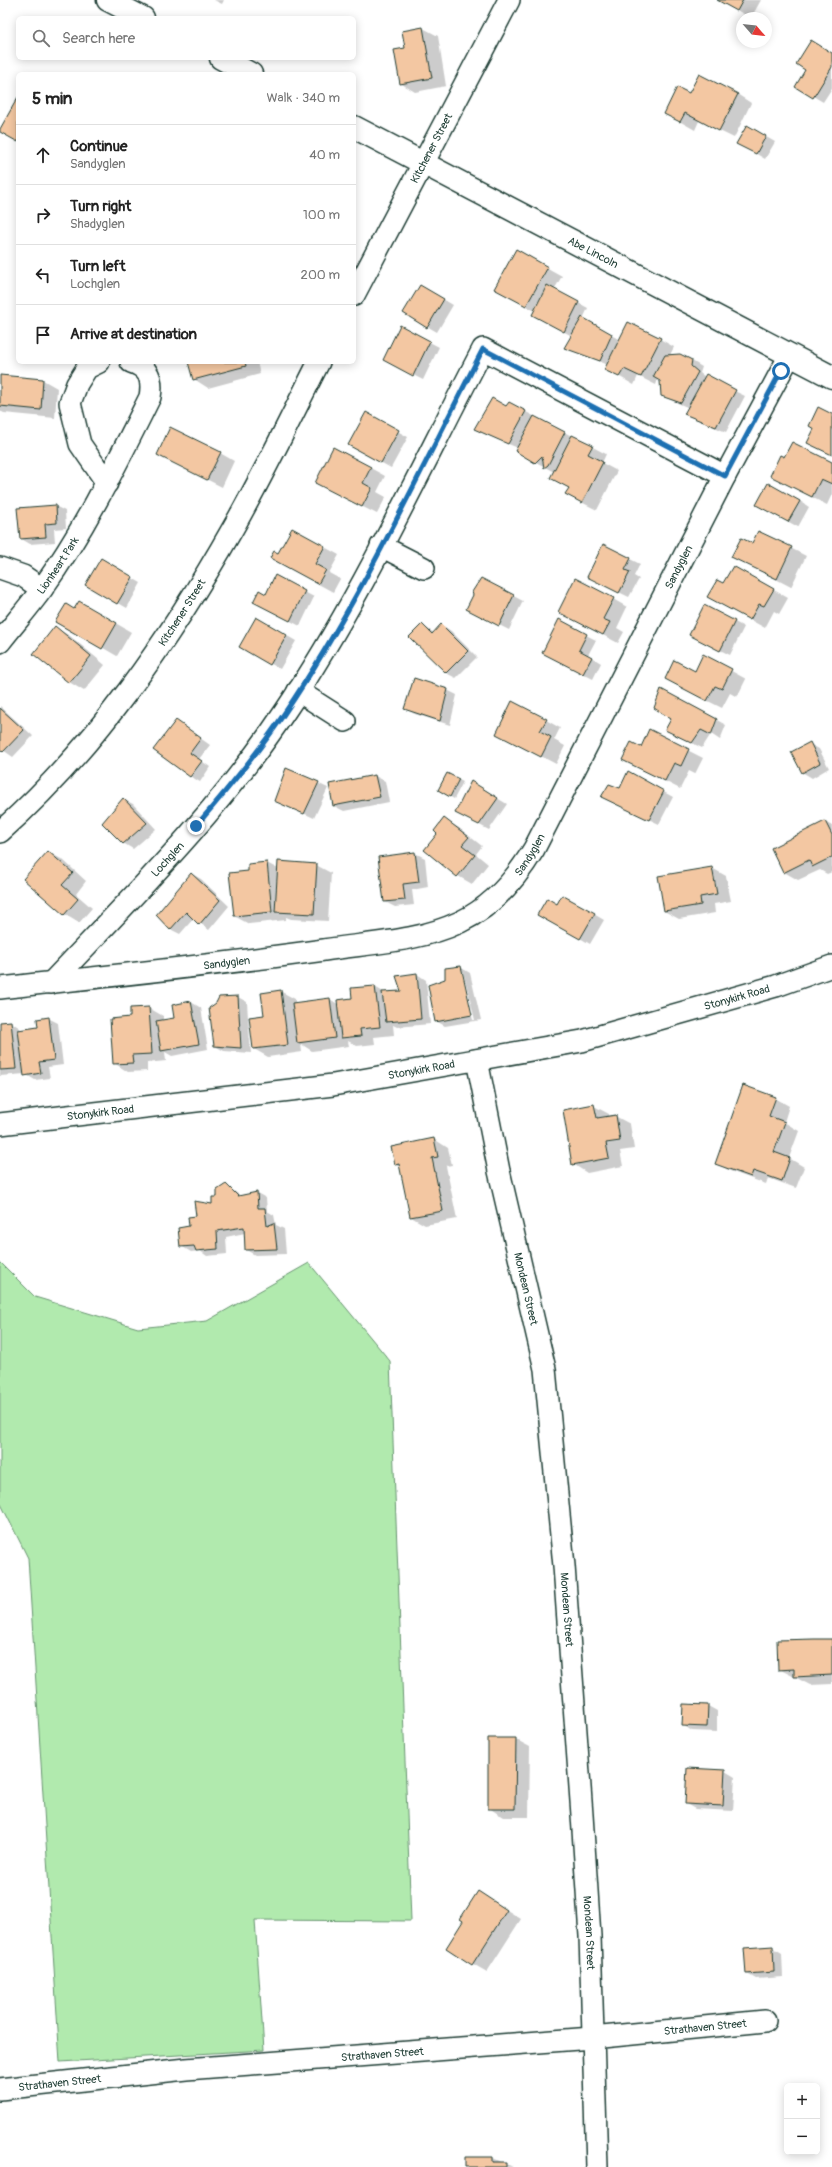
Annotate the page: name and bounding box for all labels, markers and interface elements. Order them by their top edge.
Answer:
north arrow [736,12,772,48]
search box [16,16,356,60]
icon: search [30,27,52,49]
text: Search here [62,29,135,48]
text: 5 min [32,88,72,109]
text: Walk · 340 m [266,90,340,106]
street label: Kitchener Street [408,111,456,185]
text: Continue [70,137,128,156]
icon: ahead [32,144,54,166]
text: 40 m [309,147,340,163]
text: Sandyglen [70,156,126,172]
text: Turn right [70,197,131,216]
icon: right [32,204,54,226]
text: 100 m [303,207,340,223]
text: Shadyglen [70,216,125,232]
street label: Abe Lincoln [566,234,620,271]
text: Turn left [70,257,126,276]
icon: left [32,264,54,286]
text: 200 m [301,267,340,283]
text: Lochglen [70,276,120,292]
icon: arrive [32,324,54,346]
text: Arrive at destination [70,325,197,344]
route start [772,362,790,380]
street label: Lionheart Park [34,534,82,597]
street label: Sandyglen [662,543,695,591]
street label: Kitchener Street [156,576,209,649]
route end [187,817,205,835]
street label: Sandyglen [512,832,548,879]
street label: Lochglen [149,839,187,880]
street label: Sandyglen [203,954,251,972]
street label: Stonykirk Road [703,982,771,1013]
street label: Stonykirk Road [387,1058,456,1082]
street label: Stonykirk Road [66,1102,135,1123]
street label: Mondean Street [511,1251,541,1327]
street label: Mondean Street [557,1572,576,1648]
street label: Mondean Street [580,1895,597,1971]
street label: Strathaven Street [663,2017,748,2038]
street label: Strathaven Street [341,2045,425,2064]
street label: Strathaven Street [18,2072,102,2094]
map controls [784,2083,820,2155]
button: + [784,2083,820,2119]
button: − [784,2119,820,2155]

